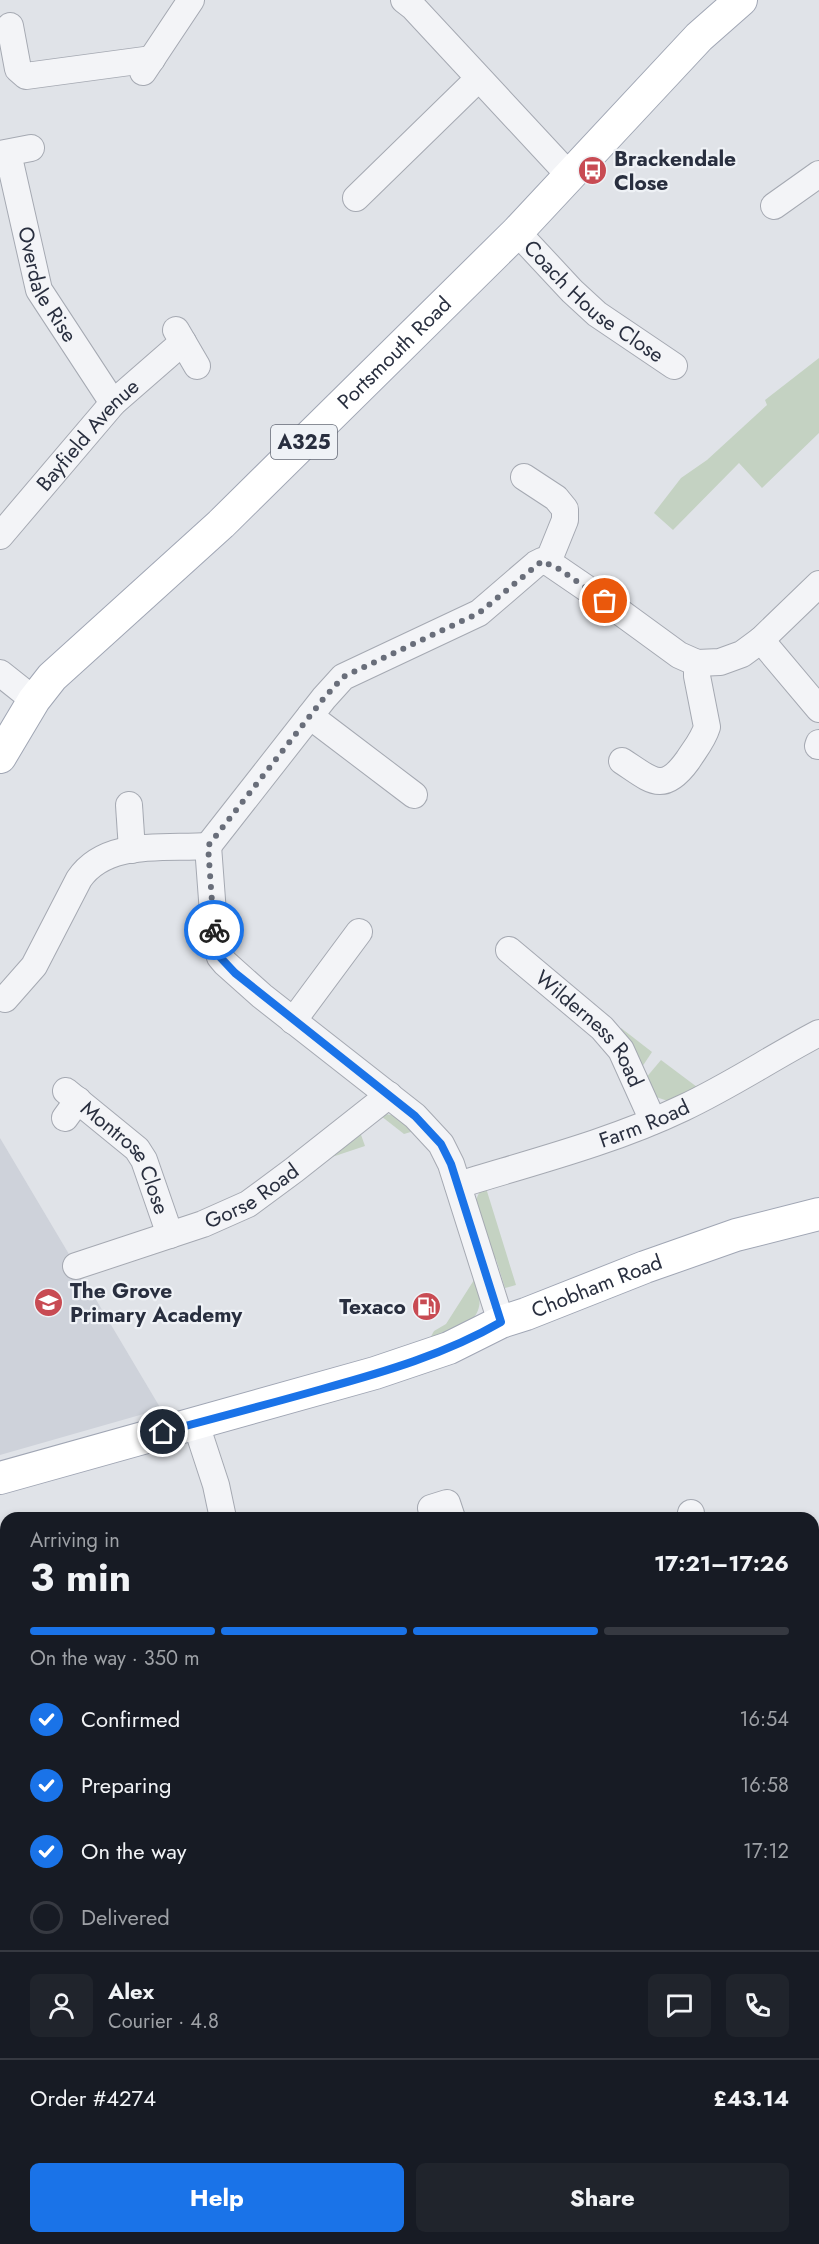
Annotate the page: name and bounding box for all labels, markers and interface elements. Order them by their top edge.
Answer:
place label: Brackendale Close [614,144,736,198]
bus stop icon: Brackendale Close [577,155,609,187]
street label: Overdale Rise [10,224,84,348]
street label: Coach House Close [517,233,670,370]
street label: Portsmouth Road [330,290,458,416]
street label: Bayfield Avenue [29,372,146,498]
road number: A325 [271,425,337,459]
pin [579,575,630,626]
icon: bag [588,584,621,617]
courier [184,900,244,960]
icon: bike [198,914,231,947]
street label: Wilderness Road [529,963,651,1092]
street label: Farm Road [595,1092,694,1156]
street label: Montrose Close [74,1094,177,1219]
street label: Gorse Road [200,1156,305,1236]
street label: Chobham Road [527,1247,666,1325]
place label: The Grove Primary Academy [70,1276,243,1330]
school or university icon: The Grove Primary Academy [33,1287,65,1319]
fuel station icon: Texaco [411,1291,443,1323]
place label: Texaco [339,1292,406,1322]
pin [137,1406,188,1457]
icon: home [146,1415,179,1448]
text: Arriving in [30,1526,120,1555]
text: 17:21–17:26 [654,1547,789,1579]
text: 3 min [30,1549,131,1606]
text: On the way · 350 m [30,1644,200,1673]
icon: check [30,1703,63,1736]
text: Confirmed [81,1703,180,1735]
text: 16:54 [740,1705,789,1734]
icon: check [30,1769,63,1802]
text: Preparing [81,1769,172,1801]
text: 16:58 [740,1771,789,1800]
icon: check [30,1835,63,1868]
text: On the way [81,1835,186,1867]
text: 17:12 [743,1837,789,1866]
text: Delivered [81,1901,170,1933]
button: person [30,1974,93,2037]
button: chat [648,1974,711,2037]
button: phone [726,1974,789,2037]
text: Alex [108,1975,154,2007]
text: Courier · 4.8 [108,2007,219,2036]
text: Order #4274 [30,2082,156,2114]
text: £43.14 [713,2082,789,2114]
button: Help [30,2163,404,2232]
button: Share [416,2163,789,2232]

